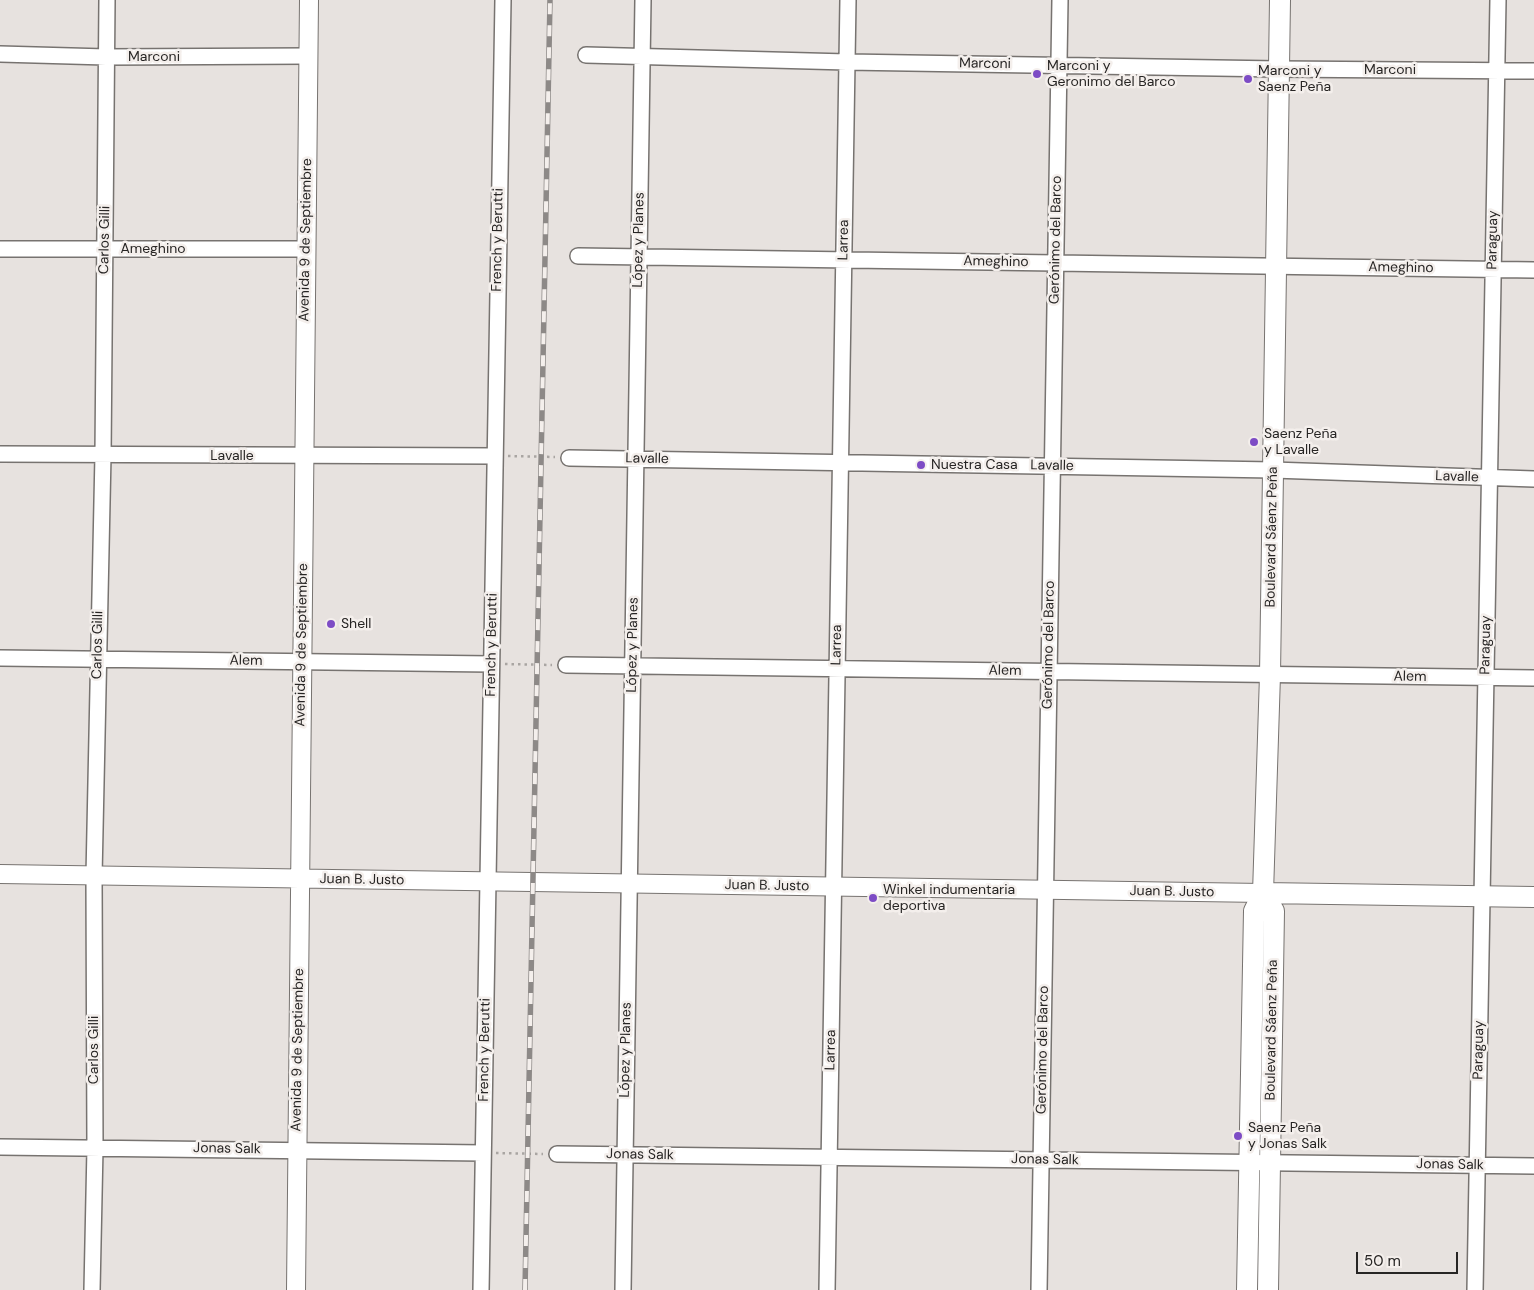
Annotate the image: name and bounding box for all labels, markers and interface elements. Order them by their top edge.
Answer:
street label: Marconi [128,49,180,65]
street label: Marconi [959,55,1011,73]
place label: Marconi y Geronimo del Barco [1047,58,1176,90]
street label: Marconi [1364,62,1416,78]
place label: Marconi y Saenz Peña [1258,63,1331,95]
marker: Marconi y Geronimo del Barco [1031,68,1043,80]
marker: Marconi y Saenz Peña [1242,73,1254,85]
street label: Avenida 9 de Septiembre [296,158,316,322]
street label: Gerónimo del Barco [1046,176,1066,304]
street label: French y Berutti [489,188,507,292]
street label: López y Planes [630,192,648,288]
street label: Carlos Gilli [96,206,114,274]
street label: Paraguay [1484,210,1502,270]
street label: Larrea [835,220,853,260]
street label: Ameghino [120,241,186,257]
street label: Ameghino [963,253,1029,271]
street label: Ameghino [1368,259,1434,277]
place label: Saenz Peña y Lavalle [1264,426,1337,458]
marker: Saenz Peña y Lavalle [1248,436,1260,448]
street label: Lavalle [210,448,254,464]
street label: Lavalle [625,450,669,468]
place label: Nuestra Casa [931,457,1018,473]
street label: Lavalle [1030,457,1074,475]
marker: Nuestra Casa [915,459,927,471]
street label: Boulevard Sáenz Peña [1262,466,1282,608]
street label: Lavalle [1435,468,1479,486]
street label: Avenida 9 de Septiembre [292,563,312,727]
street label: Gerónimo del Barco [1039,581,1059,709]
street label: French y Berutti [483,593,501,697]
street label: López y Planes [624,597,642,693]
street label: Carlos Gilli [89,611,107,679]
street label: Paraguay [1477,615,1495,675]
place label: Shell [341,616,371,632]
marker: Shell [325,618,337,630]
street label: Larrea [828,625,846,665]
street label: Alem [229,652,263,670]
street label: Alem [988,662,1022,680]
street label: Alem [1393,668,1427,686]
street label: Juan B. Justo [320,871,404,889]
street label: Juan B. Justo [725,877,809,895]
place label: Winkel indumentaria deportiva [883,882,1015,914]
street label: Juan B. Justo [1130,883,1214,901]
marker: Winkel indumentaria deportiva [867,892,879,904]
street label: Boulevard Sáenz Peña [1262,959,1282,1101]
street label: Avenida 9 de Septiembre [288,968,308,1132]
street label: Gerónimo del Barco [1033,986,1053,1114]
street label: French y Berutti [476,998,494,1102]
street label: López y Planes [617,1002,635,1098]
street label: Carlos Gilli [86,1016,102,1084]
street label: Paraguay [1470,1020,1488,1080]
street label: Larrea [822,1030,840,1070]
place label: Saenz Peña y Jonas Salk [1248,1120,1327,1152]
marker: Saenz Peña y Jonas Salk [1232,1130,1244,1142]
street label: Jonas Salk [193,1140,261,1158]
street label: Jonas Salk [606,1146,674,1164]
street label: Jonas Salk [1011,1151,1079,1169]
street label: Jonas Salk [1416,1156,1484,1174]
scale bar [1359,1242,1462,1274]
text: 50 m [1364,1251,1401,1271]

